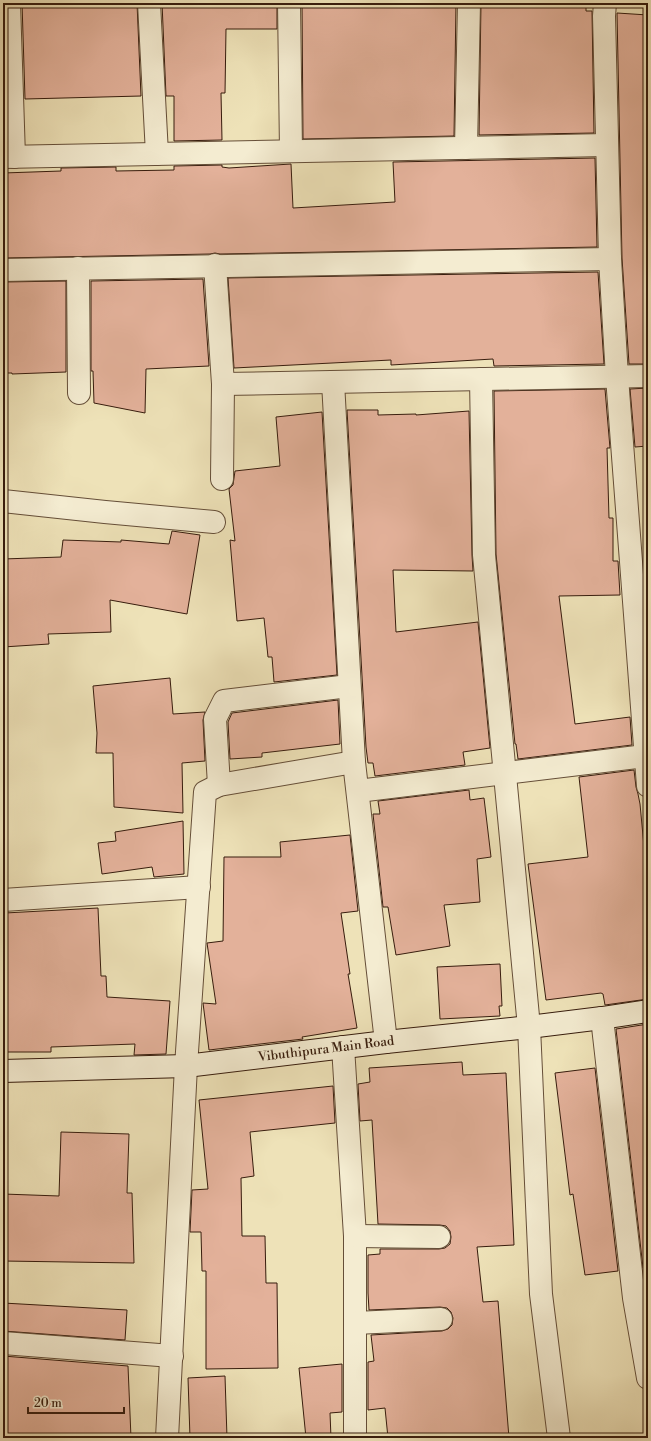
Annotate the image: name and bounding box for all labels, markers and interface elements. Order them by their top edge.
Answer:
street label: Vibuthipura Main Road [256,1033,396,1065]
scale bar [28,1389,124,1415]
text: 20 m [34,1396,62,1411]

